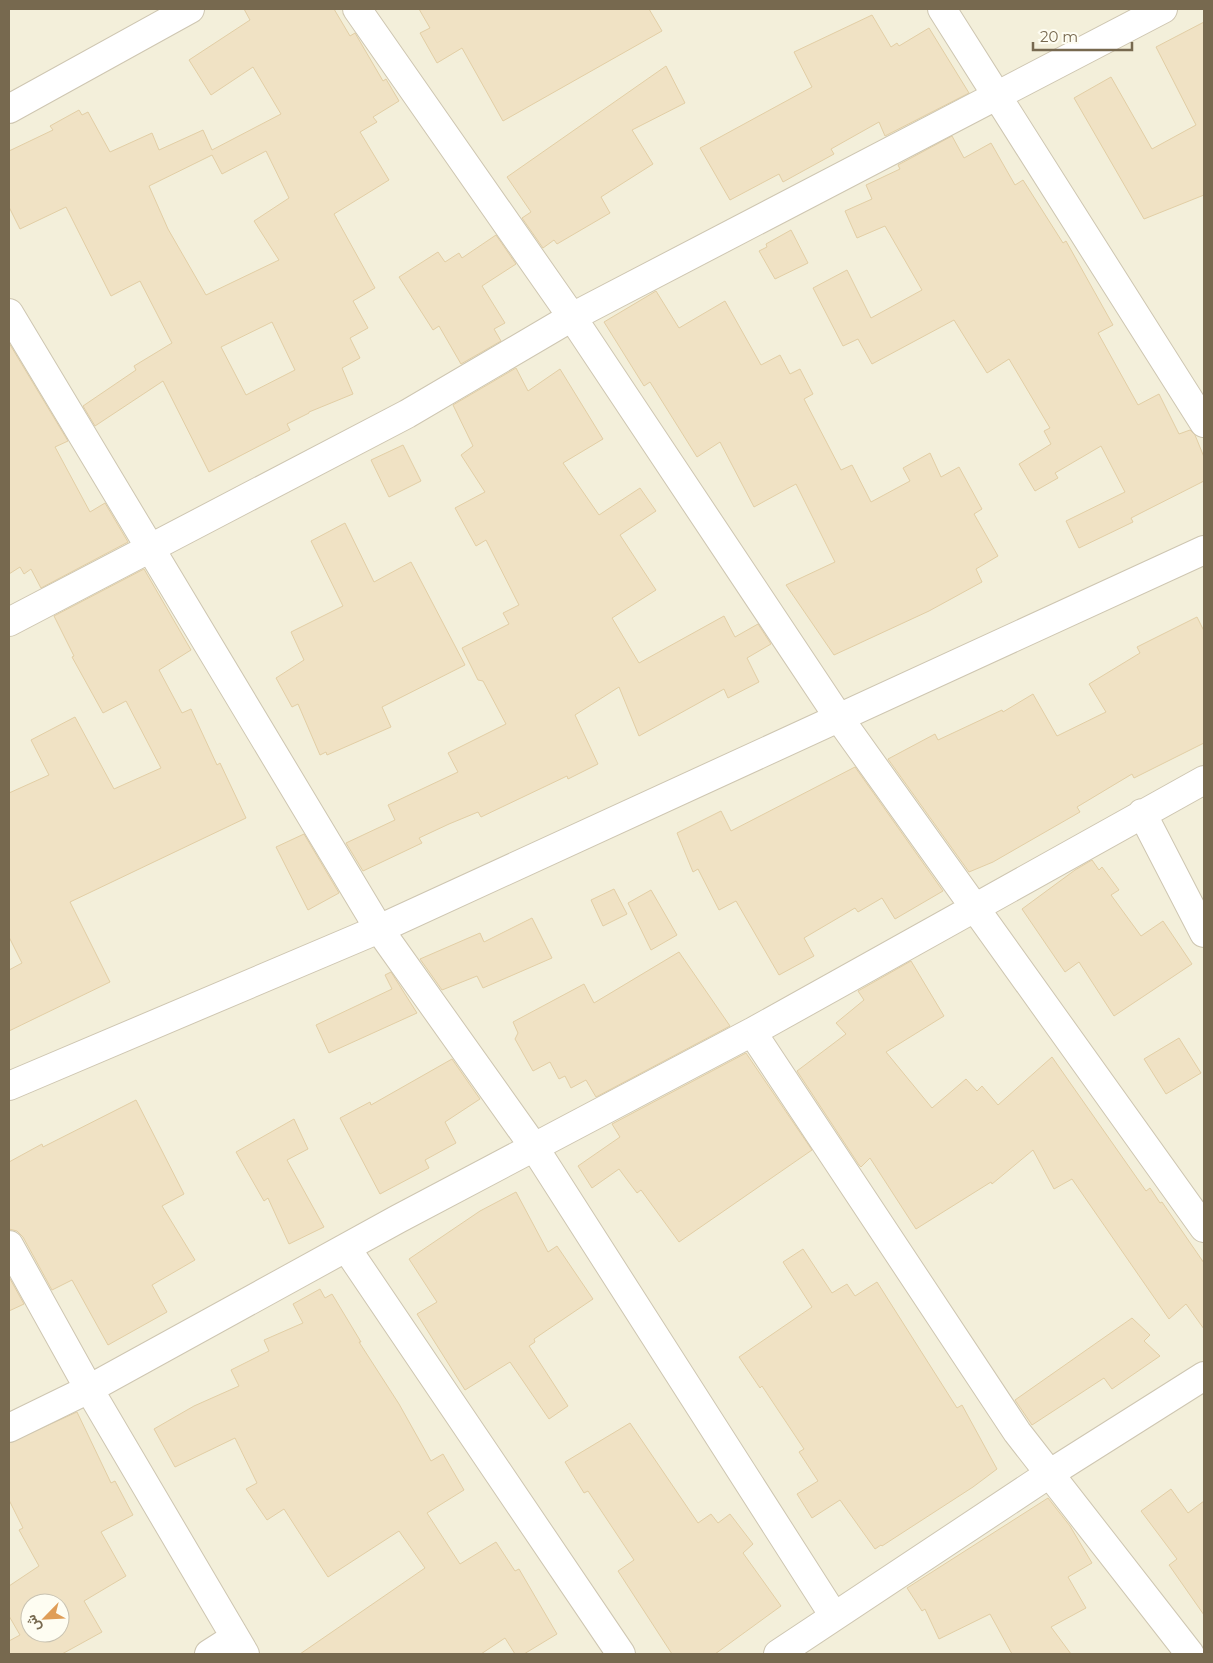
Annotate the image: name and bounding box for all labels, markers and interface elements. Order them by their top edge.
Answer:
scale bar [1033,20,1132,52]
text: 20 m [1040,27,1078,46]
north arrow [20,1593,70,1643]
text: ش [21,1612,45,1635]

